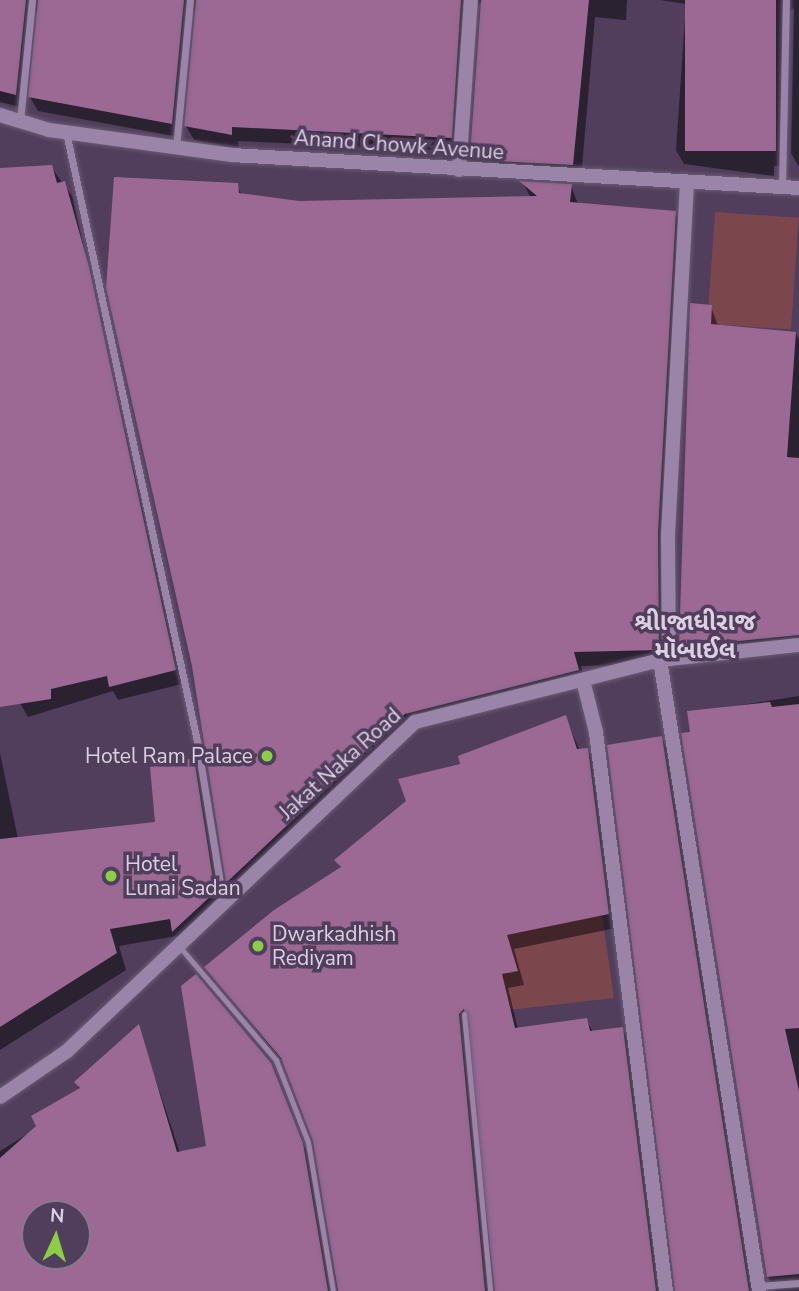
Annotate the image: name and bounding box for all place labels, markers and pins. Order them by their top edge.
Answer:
place label: Hotel Ram Palace [85,743,253,769]
marker: Hotel Ram Palace [259,748,275,764]
place label: Hotel Lunai Sadan [125,851,241,901]
marker: Hotel Lunai Sadan [103,868,119,884]
place label: Dwarkadhish Rediyam [272,921,396,971]
marker: Dwarkadhish Rediyam [250,938,266,954]

